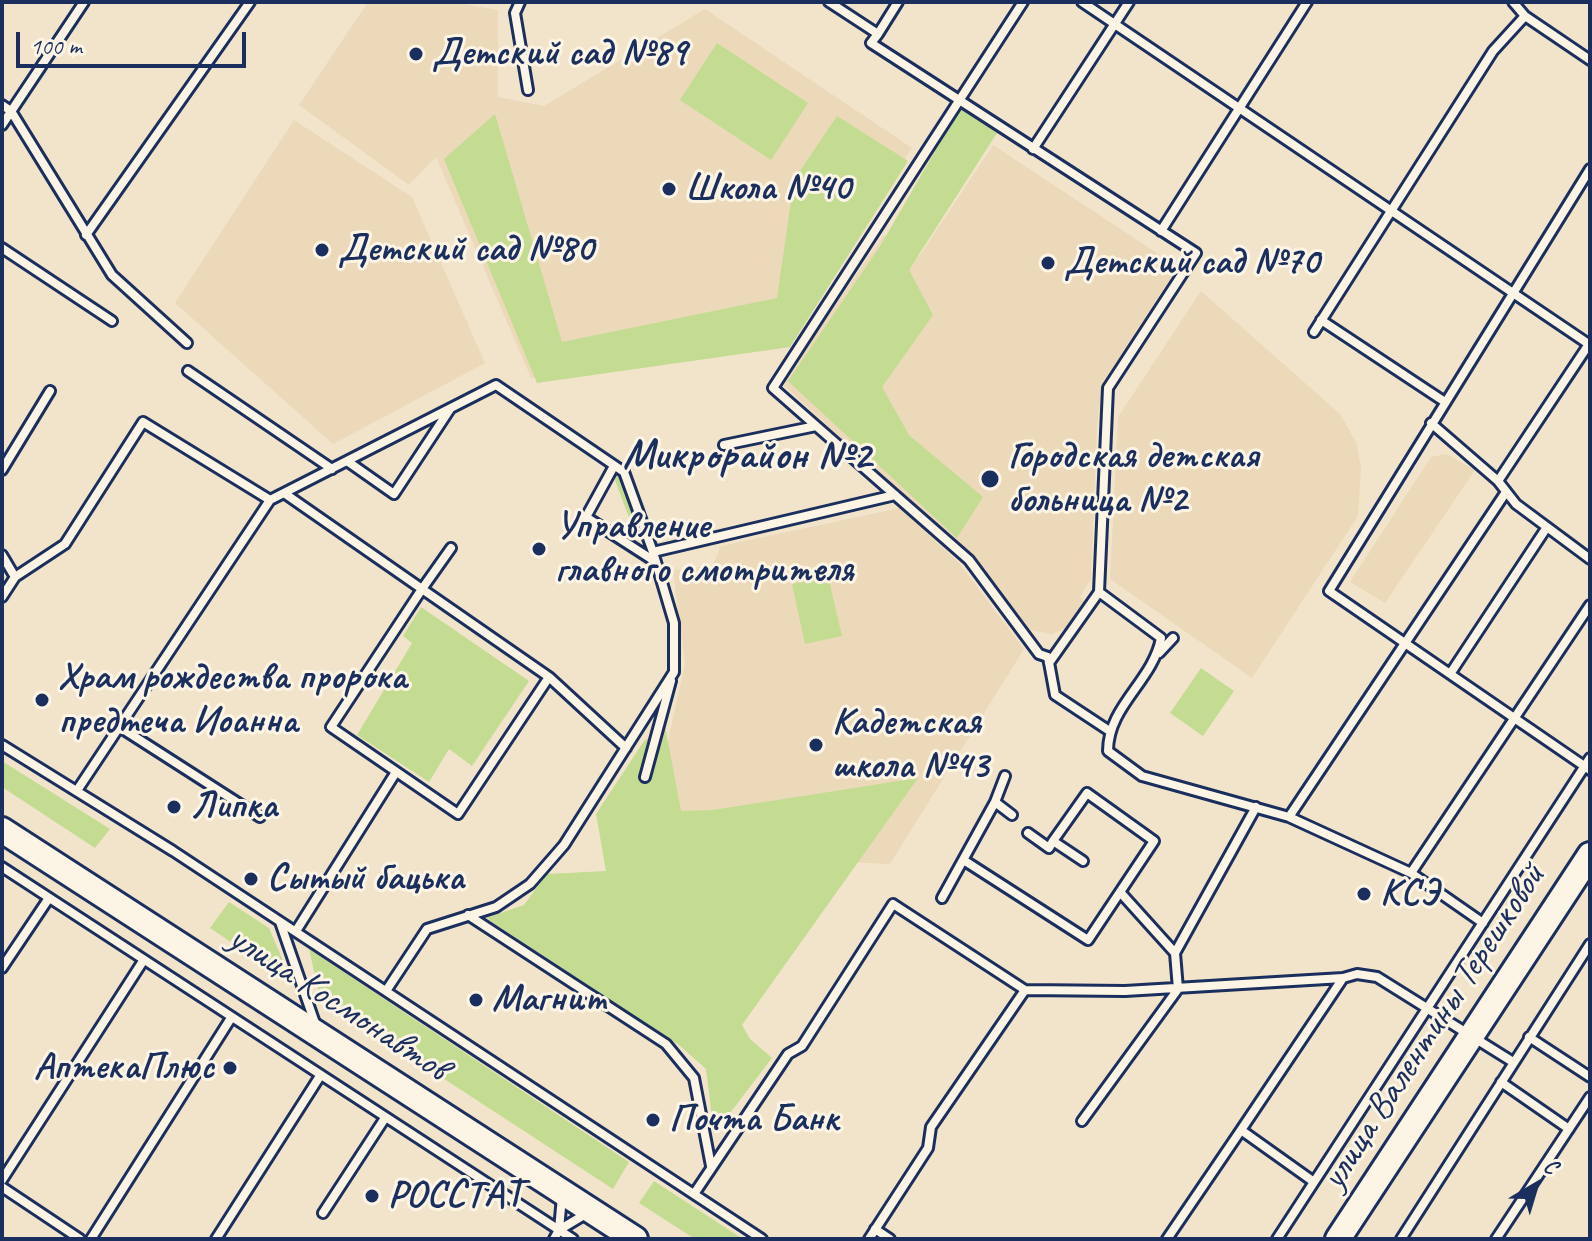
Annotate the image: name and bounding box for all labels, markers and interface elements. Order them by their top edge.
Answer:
scale bar [20,16,250,66]
text: 100 m [30,31,82,61]
place label: Детский сад №89 [432,31,687,77]
marker: Детский сад №89 [407,45,425,63]
place label: Школа №40 [685,166,850,212]
marker: Школа №40 [660,180,678,198]
place label: Детский сад №80 [338,227,593,273]
place label: Детский сад №70 [1064,240,1319,286]
marker: Детский сад №80 [313,241,331,259]
marker: Детский сад №70 [1039,254,1057,272]
district label: Микрорайон №2 [623,432,871,482]
place label: Городская детская больница №2 [1008,434,1259,524]
marker: Городская детская больница №2 [979,468,1001,490]
place label: Управление главного смотрителя [555,504,853,594]
marker: Управление главного смотрителя [530,540,548,558]
place label: Храм рождества пророка предтеча Иоанна [58,655,406,744]
marker: Храм рождества пророка предтеча Иоанна [33,691,51,709]
place label: Кадетская школа №43 [832,700,988,790]
marker: Кадетская школа №43 [807,736,825,754]
place label: Липка [190,784,277,830]
marker: Липка [165,798,183,816]
place label: Сытый бацька [267,856,464,902]
street label: улица Валентины Терешковой [1312,856,1556,1198]
marker: Сытый бацька [242,870,260,888]
place label: КСЭ [1380,871,1439,917]
marker: КСЭ [1355,885,1373,903]
street label: улица Космонавтов [220,916,456,1092]
place label: Магнит [492,977,607,1023]
marker: Магнит [467,991,485,1009]
place label: АптекаПлюс [34,1045,214,1091]
marker: АптекаПлюс [221,1059,239,1077]
place label: Почта Банк [669,1097,839,1143]
marker: Почта Банк [644,1111,662,1129]
north arrow [1496,1145,1576,1225]
text: С [1538,1152,1564,1180]
place label: РОССТАТ [388,1173,522,1219]
marker: РОССТАТ [363,1187,381,1205]

